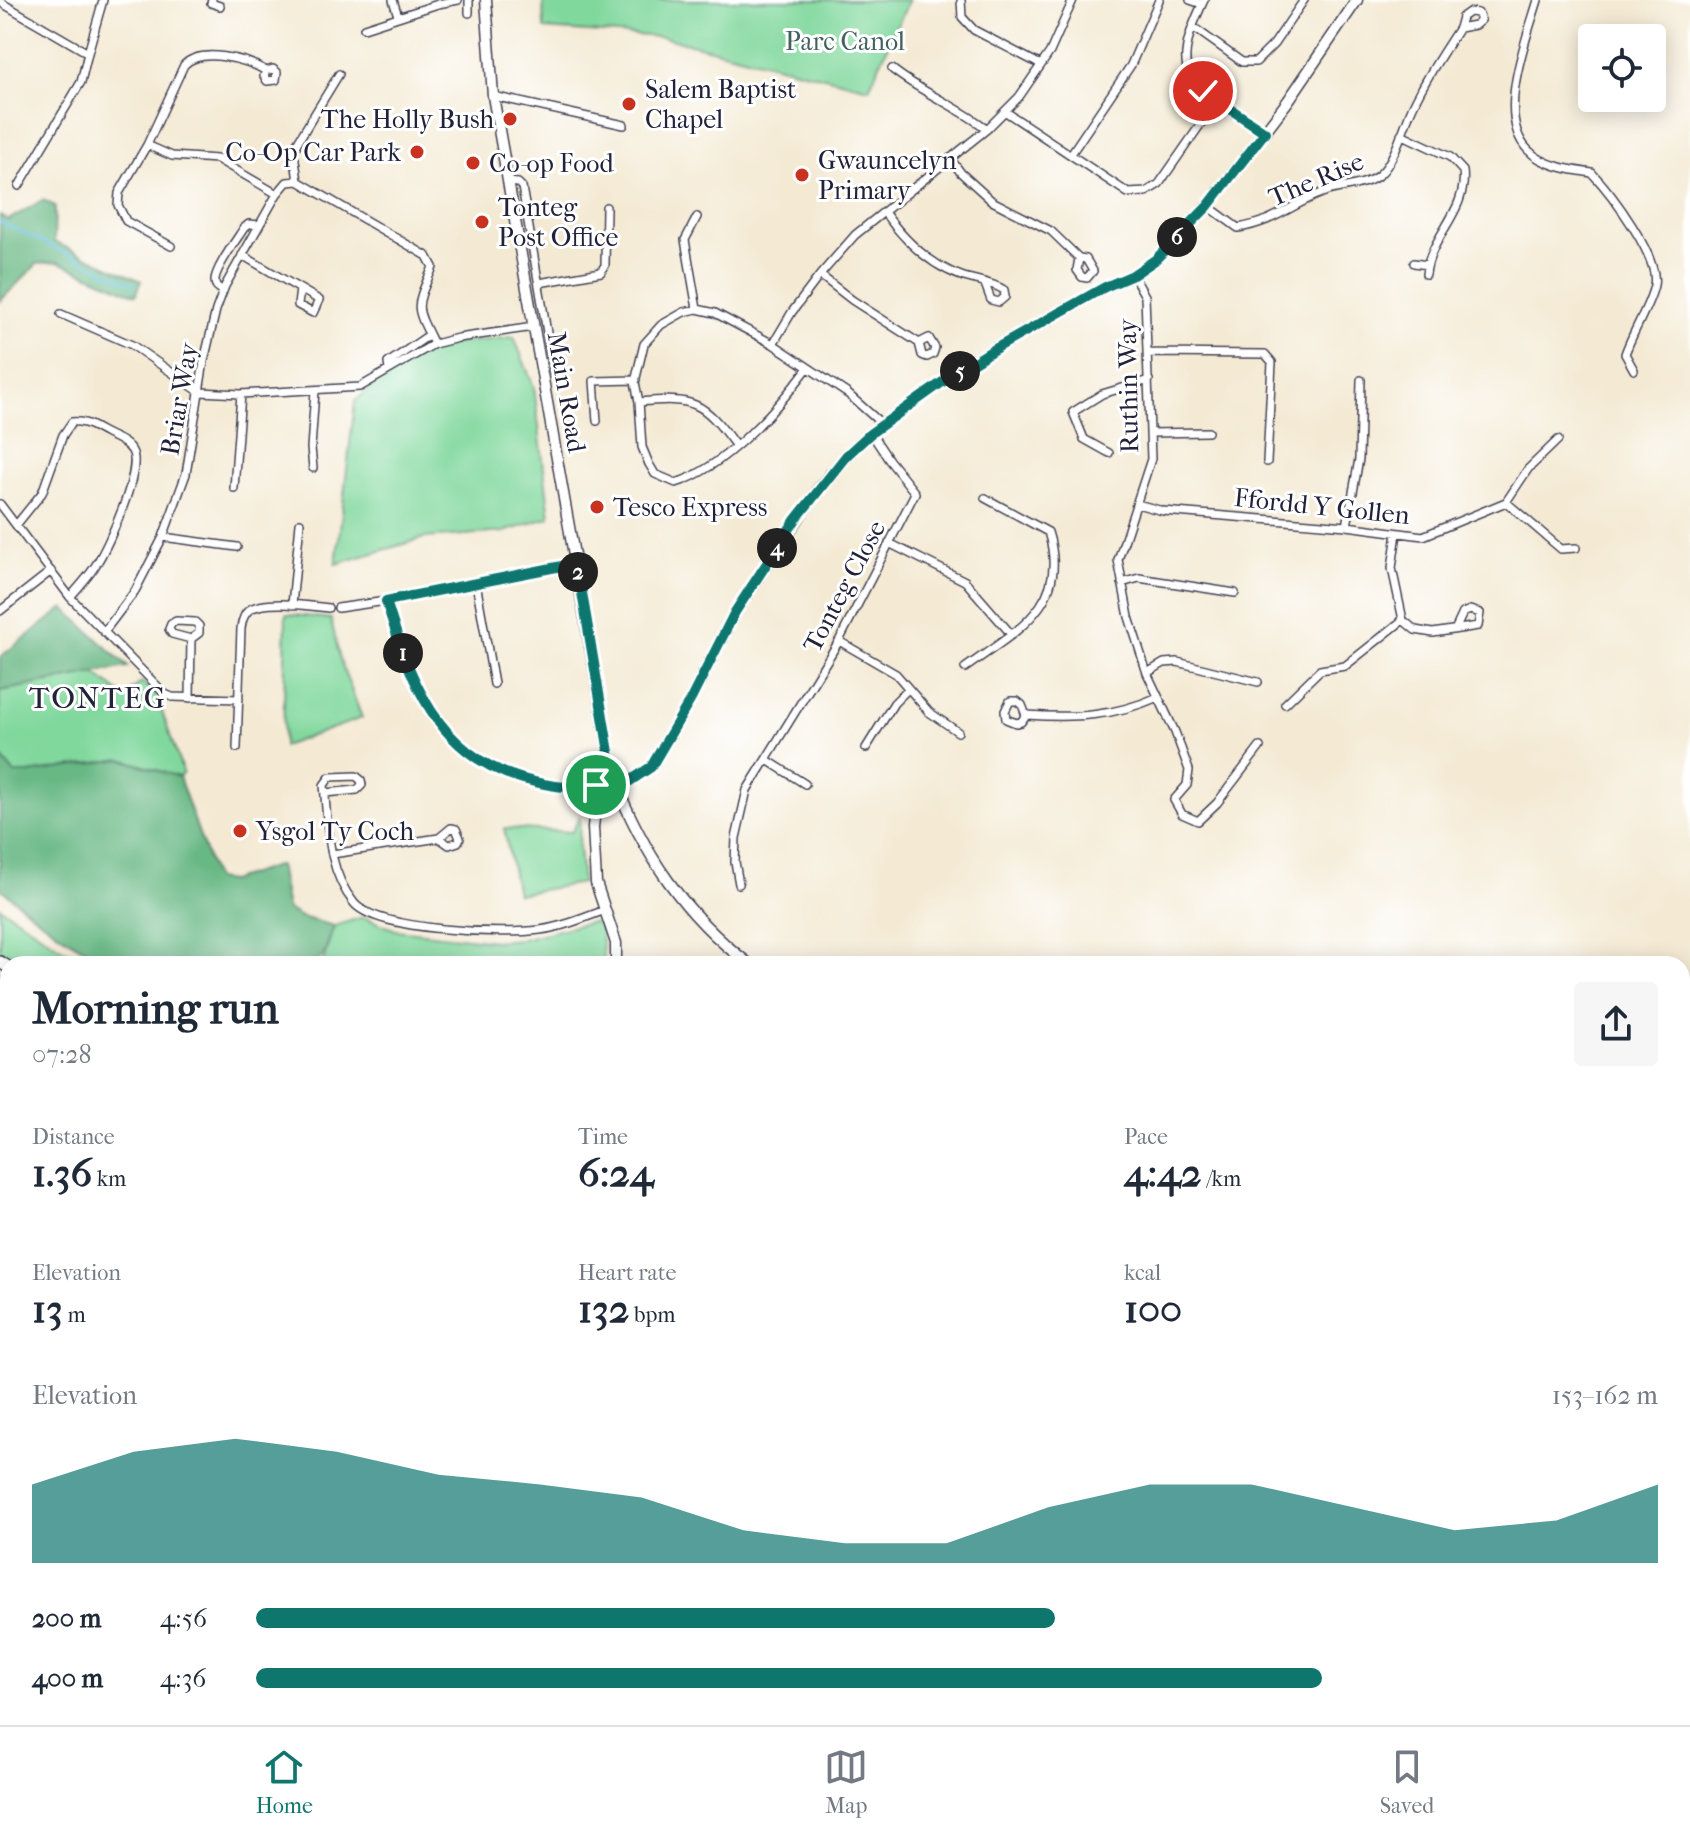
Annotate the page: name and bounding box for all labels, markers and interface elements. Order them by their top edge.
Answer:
map controls [1578,24,1666,112]
button: locate [1578,24,1666,112]
park label: Parc Canol [785,26,905,57]
pin [1169,57,1237,125]
icon: check [1181,69,1225,113]
place label: Salem Baptist Chapel [645,74,797,135]
marker: Salem Baptist Chapel [620,95,638,113]
place label: The Holly Bush [321,104,494,135]
marker: The Holly Bush [501,110,519,128]
place label: Co-Op Car Park [225,137,402,168]
marker: Co-Op Car Park [408,143,426,161]
place label: Gwauncelyn Primary [818,145,957,206]
street label: The Rise [1264,146,1368,213]
place label: Co-op Food [489,148,615,179]
marker: Co-op Food [464,154,482,172]
marker: Gwauncelyn Primary [793,166,811,184]
place label: Tonteg Post Office [498,192,619,253]
marker: Tonteg Post Office [473,213,491,231]
pin: 6 [1157,217,1197,257]
text: 6 [1171,224,1183,250]
street label: Ruthin Way [1112,317,1145,454]
street label: Main Road [541,329,593,456]
street label: Briar Way [154,339,205,458]
pin: 5 [940,351,980,391]
text: 5 [955,358,965,384]
street label: Ffordd Y Gollen [1233,482,1411,531]
place label: Tesco Express [613,492,767,523]
marker: Tesco Express [588,498,606,516]
street label: Tonteg Close [797,515,892,657]
pin: 4 [757,528,797,568]
text: 4 [771,535,784,561]
pin: 2 [558,552,598,592]
text: 2 [572,559,584,585]
pin: 1 [383,633,423,673]
text: 1 [399,640,407,666]
district label: TONTEG [29,681,167,716]
pin [562,751,630,819]
icon: arrive [574,763,618,807]
place label: Ysgol Ty Coch [255,816,414,847]
marker: Ysgol Ty Coch [231,822,249,840]
button: share [1574,982,1658,1066]
text: Morning run [32,983,279,1034]
text: 07:28 [32,1039,92,1070]
text: Distance [32,1124,115,1150]
text: Time [578,1124,628,1150]
text: Pace [1124,1124,1168,1150]
text: 1.36 [32,1150,92,1196]
text: 6:24 [578,1150,654,1196]
text: 4:42 [1124,1150,1201,1196]
text: km [92,1166,126,1192]
text: /km [1201,1166,1241,1192]
text: Elevation [32,1260,121,1286]
text: Heart rate [578,1260,677,1286]
text: kcal [1124,1260,1161,1286]
text: 13 [32,1286,63,1332]
text: 132 [578,1286,629,1332]
text: 100 [1124,1286,1182,1332]
text: m [63,1302,86,1328]
text: bpm [629,1302,676,1328]
text: Elevation [32,1380,137,1411]
text: 153–162 m [1552,1380,1658,1411]
text: 200 m [32,1603,101,1634]
text: 4:56 [160,1603,207,1634]
text: 400 m [32,1663,103,1694]
text: 4:36 [160,1663,206,1694]
tab: Home [256,1745,313,1819]
tab: Map [824,1745,868,1819]
tab: Saved [1380,1745,1434,1819]

